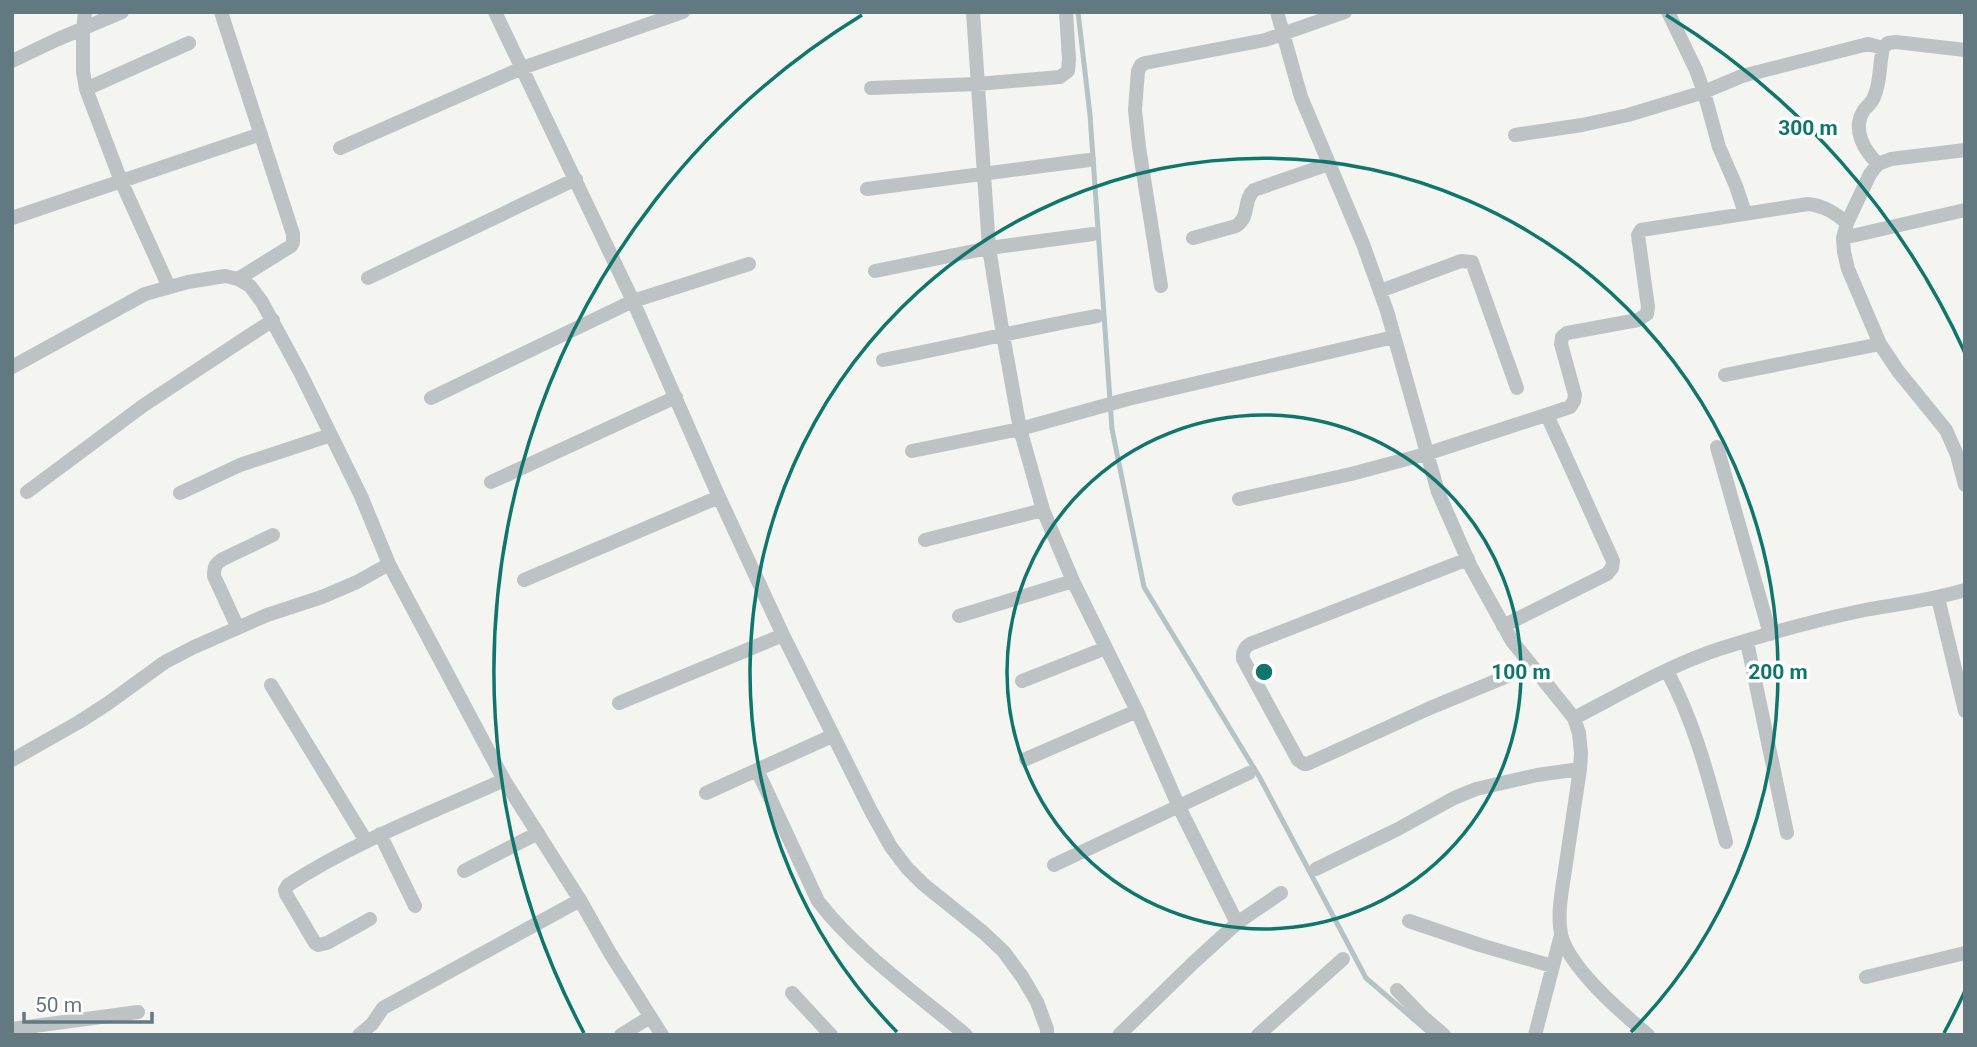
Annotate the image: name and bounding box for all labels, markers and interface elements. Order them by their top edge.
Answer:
text: 300 m [1778,116,1838,140]
centre of rings [1252,660,1276,684]
text: 100 m [1491,660,1551,684]
text: 200 m [1748,660,1808,684]
scale bar [24,981,152,1025]
text: 50 m [35,993,82,1017]

